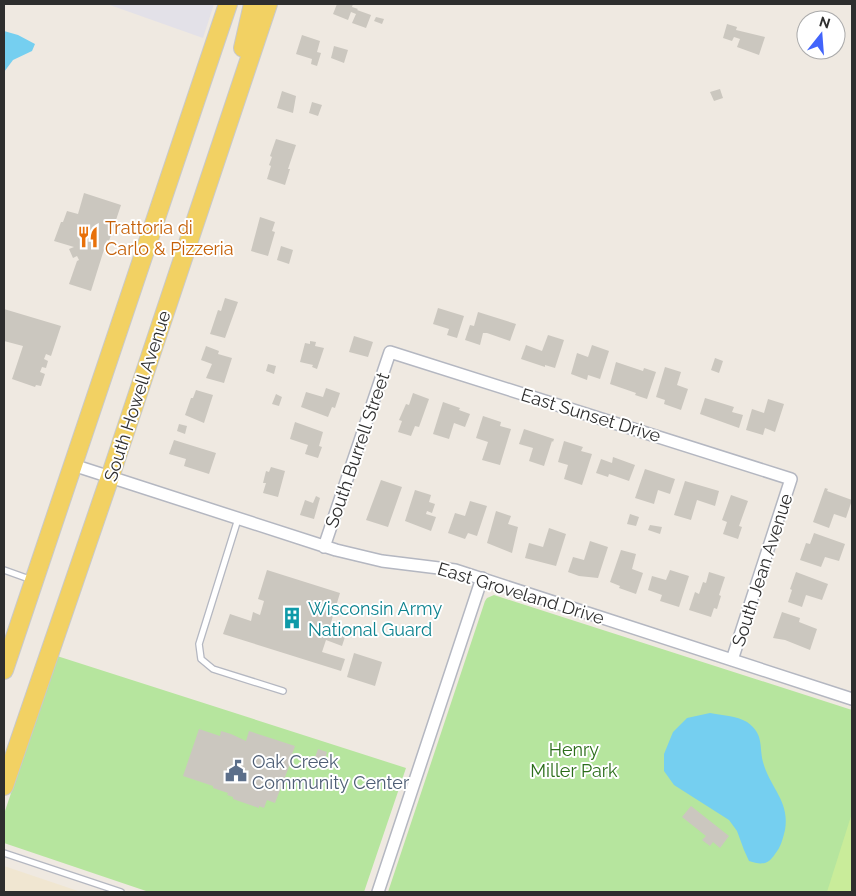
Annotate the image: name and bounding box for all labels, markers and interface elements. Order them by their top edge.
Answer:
north arrow [796,10,846,60]
text: N [817,13,832,32]
place label: Trattoria di Carlo & Pizzeria [105,217,234,259]
restaurant icon: Trattoria di Carlo & Pizzeria [75,224,101,250]
street label: South Howell Avenue [99,308,175,484]
street label: South Burrell Street [321,370,393,530]
street label: East Sunset Drive [519,384,664,446]
street label: South Jean Avenue [727,490,797,649]
street label: East Groveland Drive [435,558,607,628]
place label: Wisconsin Army National Guard [308,598,442,640]
building icon: Wisconsin Army National Guard [279,605,305,631]
park label: Henry Miller Park [530,739,618,781]
place label: Oak Creek Community Center [252,751,410,793]
public building icon: Oak Creek Community Center [223,758,249,784]

